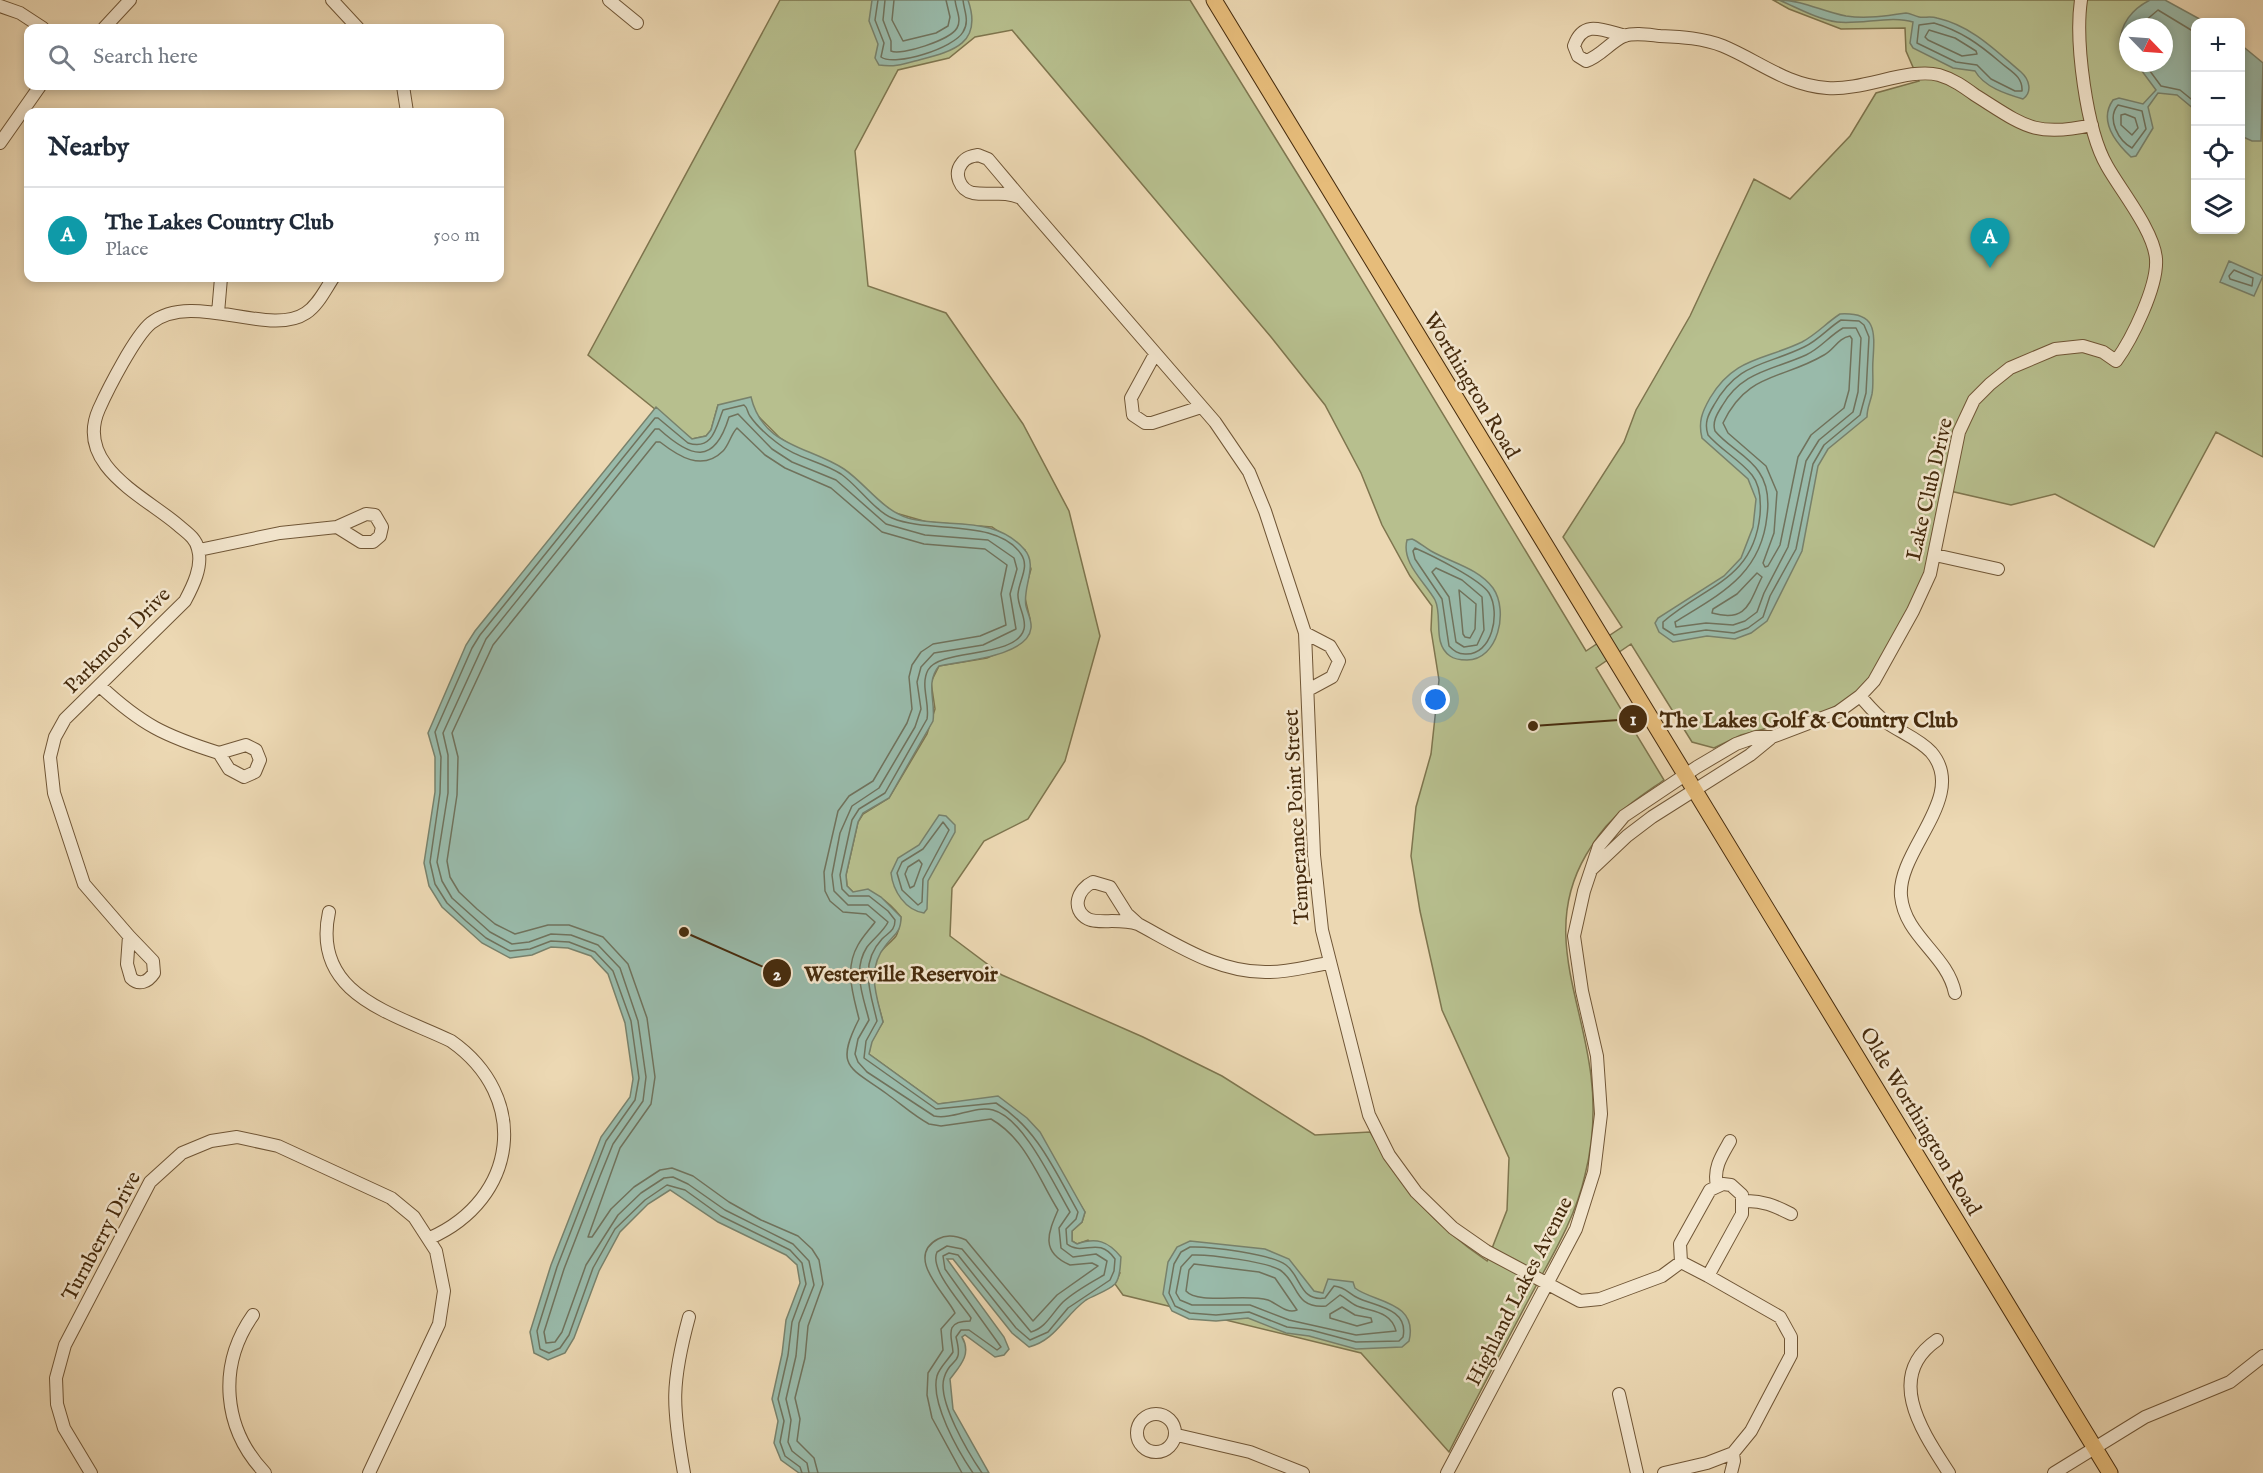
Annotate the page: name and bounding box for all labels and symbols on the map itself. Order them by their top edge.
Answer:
north arrow [2119,18,2173,72]
pin: A [1970,218,2010,268]
street label: Worthington Road [1416,308,1525,465]
street label: Lake Club Drive [1901,415,1960,563]
street label: Parkmoor Drive [59,582,177,700]
your location [1421,685,1450,714]
callout: The Lakes Golf & Country Club [1618,699,1970,739]
text: The Lakes Golf & Country Club [1659,707,1958,735]
street label: Temperance Point Street [1278,709,1317,925]
text: 1 [1630,709,1637,732]
callout: Westerville Reservoir [762,953,1010,993]
text: Westerville Reservoir [803,961,999,989]
text: 2 [773,964,782,987]
street label: Olde Worthington Road [1853,1023,1987,1221]
street label: Turnberry Drive [57,1167,148,1306]
street label: Highland Lakes Avenue [1461,1192,1580,1391]

